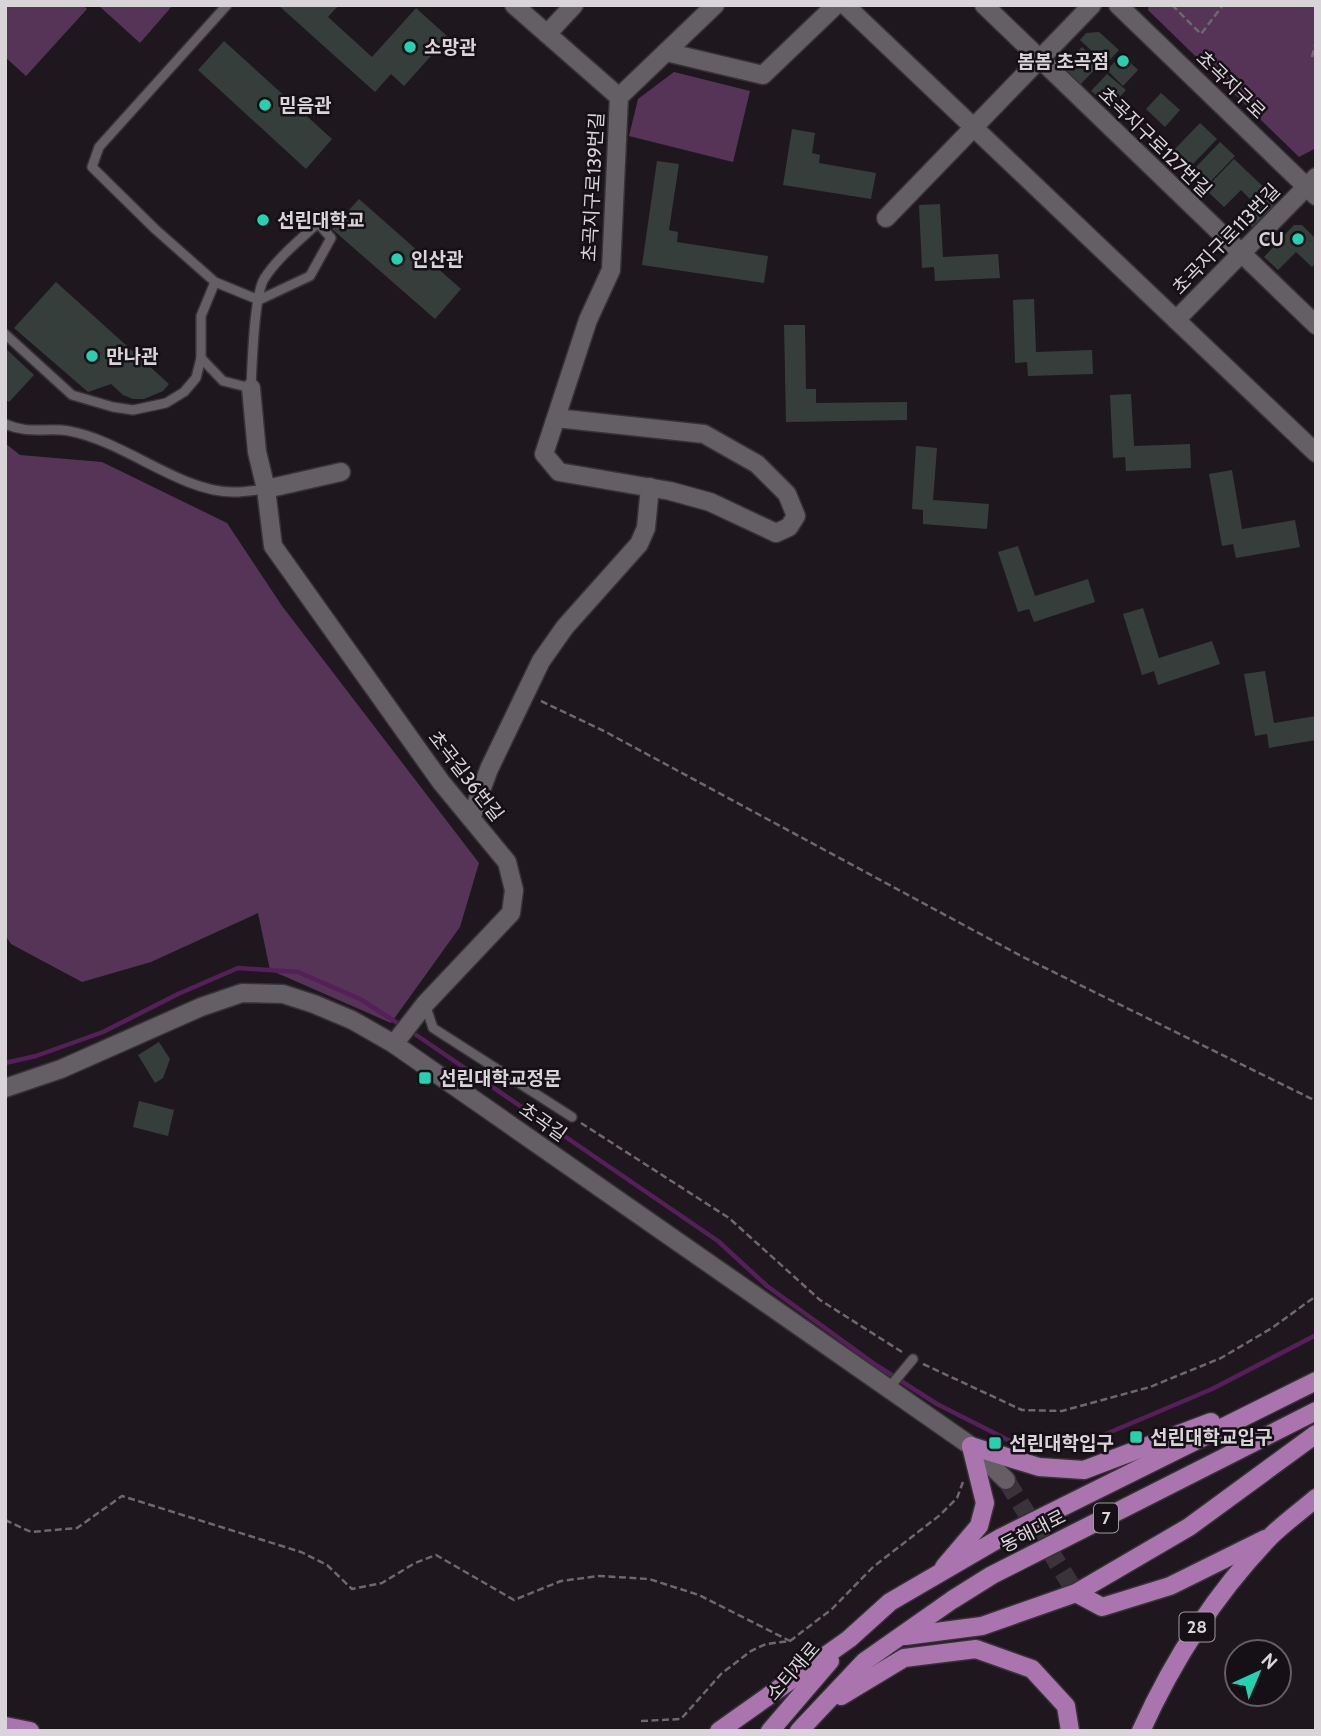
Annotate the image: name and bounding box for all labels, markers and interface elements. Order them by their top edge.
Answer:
place label: 소망관 [424,36,477,59]
marker: 소망관 [402,39,418,55]
street label: 초곡지구로 [1192,46,1270,124]
place label: 봄봄 초곡점 [1017,50,1109,73]
marker: 봄봄 초곡점 [1115,53,1131,69]
street label: 초곡지구로127번길 [1094,82,1216,202]
place label: 믿음관 [279,94,332,117]
marker: 믿음관 [257,97,273,113]
street label: 초곡지구로139번길 [578,112,608,262]
street label: 초곡지구로113번길 [1167,179,1285,299]
place label: 선린대학교 [277,209,364,232]
marker: 선린대학교 [255,212,271,228]
place label: CU [1259,228,1284,251]
marker: CU [1290,231,1306,247]
place label: 인산관 [411,248,464,271]
marker: 인산관 [389,251,405,267]
place label: 만나관 [106,345,159,368]
marker: 만나관 [84,348,100,364]
street label: 초곡길36번길 [424,726,508,826]
place label: 선린대학교정문 [439,1067,561,1090]
marker: 선린대학교정문 [417,1070,433,1086]
street label: 초곡길 [515,1098,571,1146]
place label: 선린대학교입구 [1150,1426,1272,1449]
marker: 선린대학교입구 [1128,1429,1144,1445]
place label: 선린대학입구 [1009,1432,1114,1455]
marker: 선린대학입구 [987,1435,1003,1451]
road number: 7 [1094,1504,1118,1532]
street label: 동해대로 [997,1505,1069,1557]
road number: 28 [1180,1612,1214,1642]
street label: 소티재로 [761,1637,825,1705]
north arrow [1223,1638,1293,1708]
text: N [1257,1648,1282,1674]

